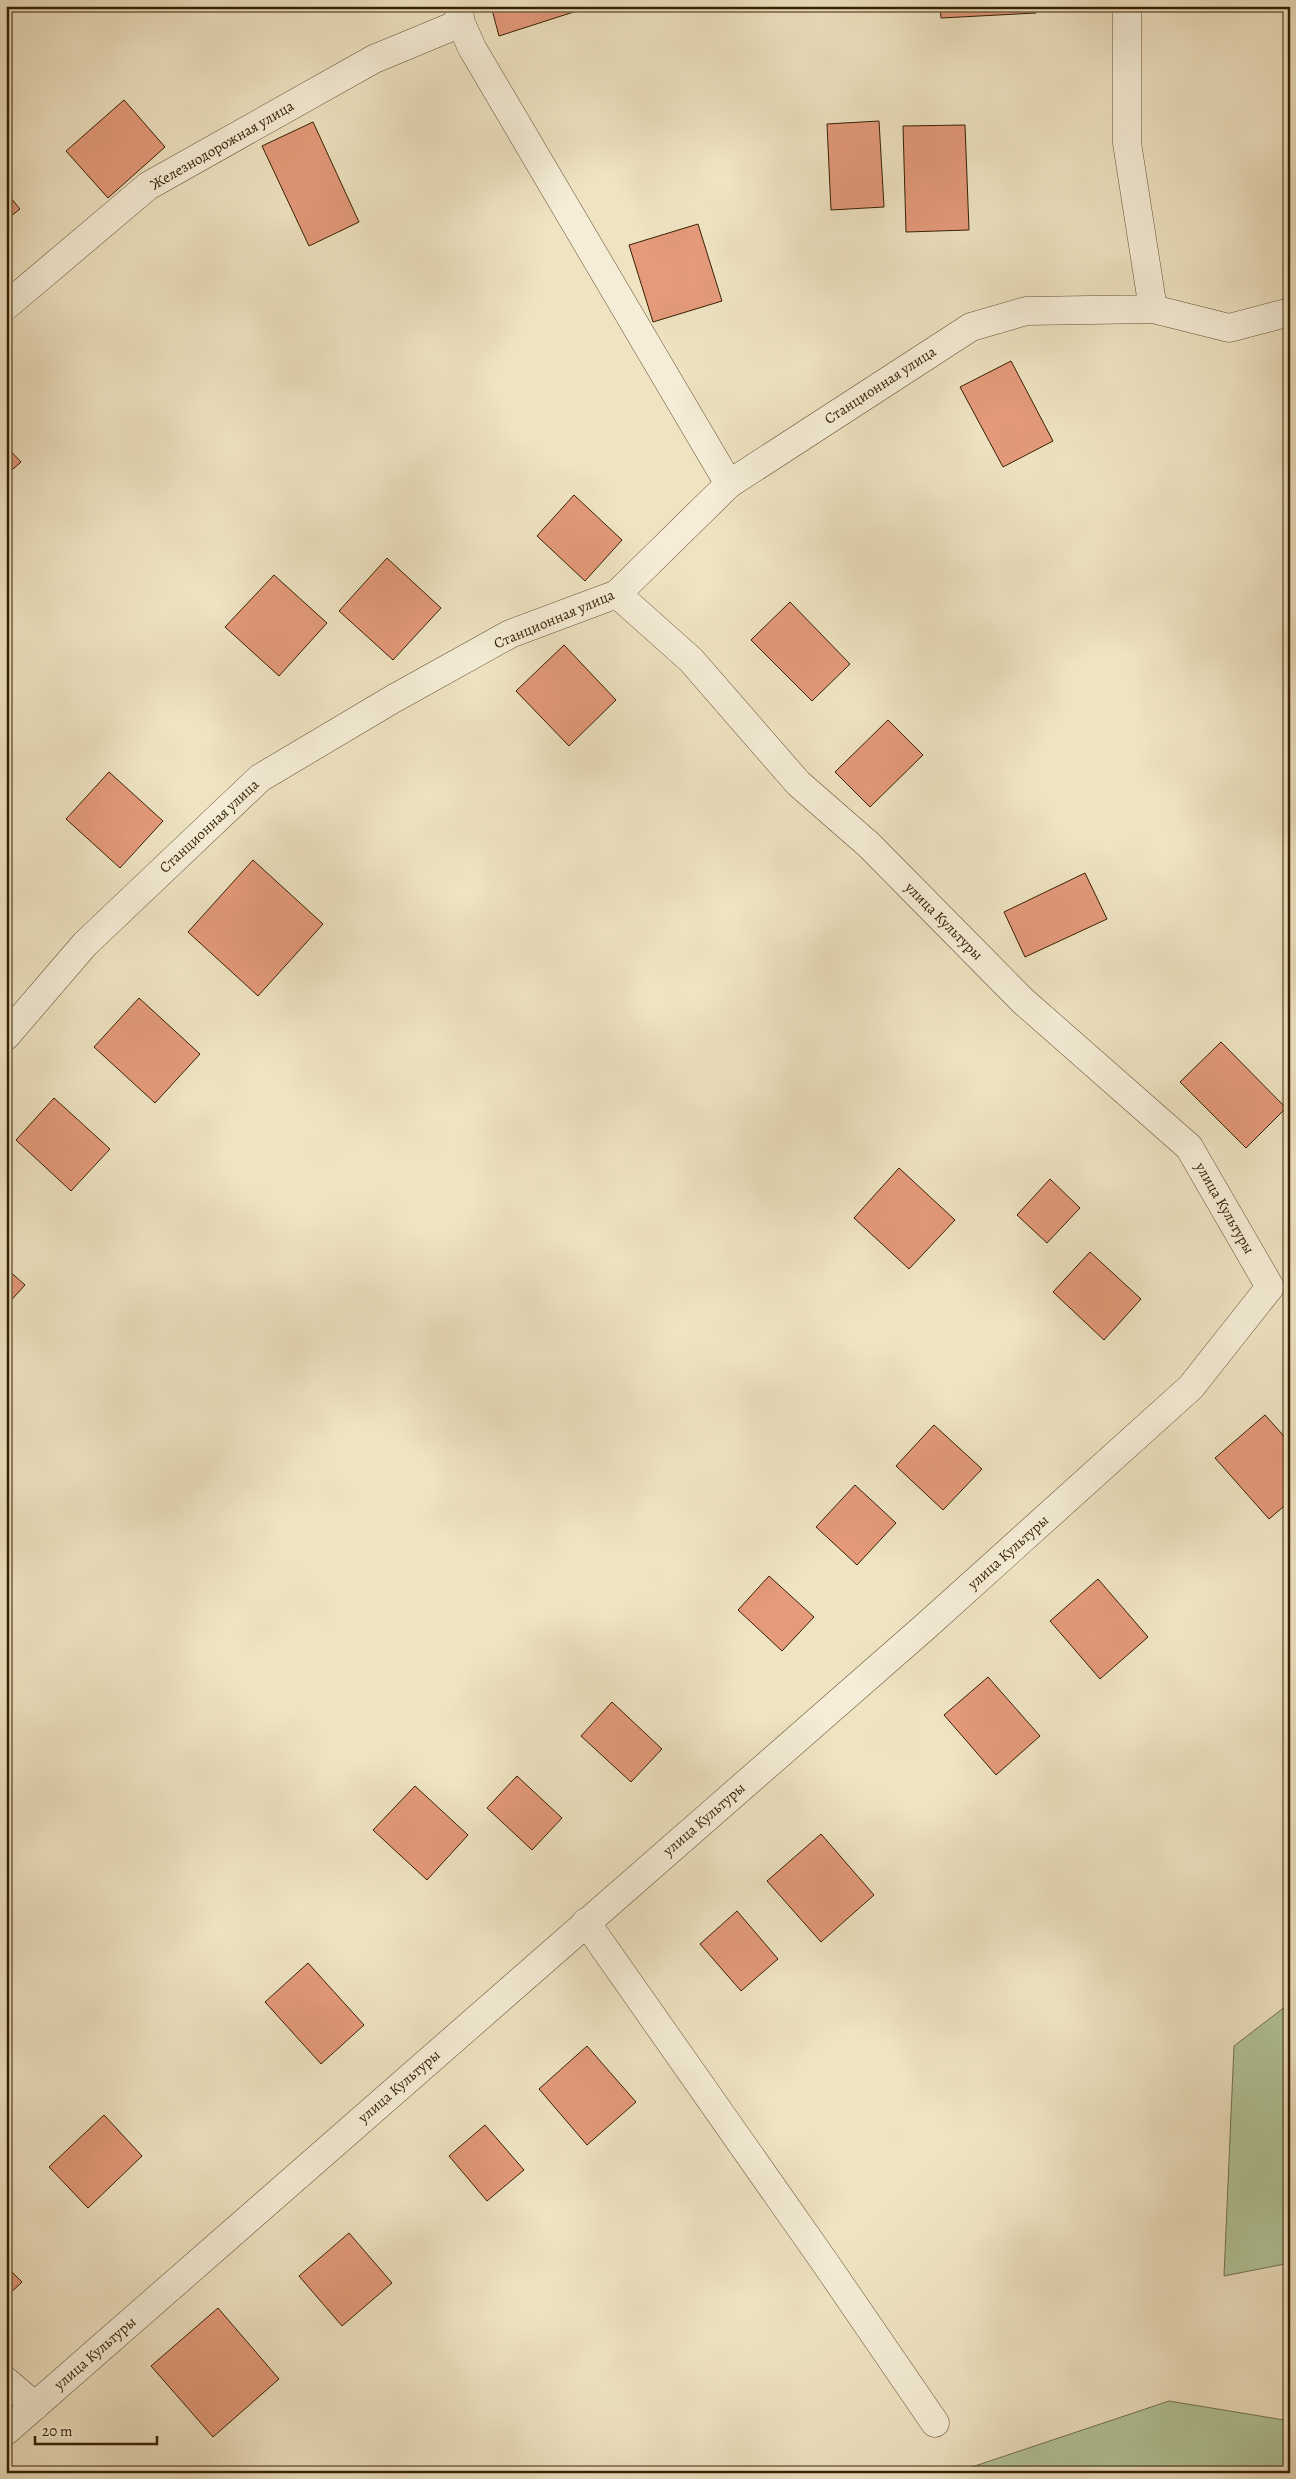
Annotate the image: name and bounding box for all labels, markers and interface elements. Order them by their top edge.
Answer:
street label: Железнодорожная улица [147,96,298,194]
street label: Станционная улица [820,341,940,429]
street label: Станционная улица [491,585,617,653]
street label: Станционная улица [155,775,263,877]
street label: улица Культуры [900,877,987,964]
street label: улица Культуры [1190,1158,1259,1257]
street label: улица Культуры [962,1510,1053,1594]
street label: улица Культуры [658,1778,749,1861]
street label: улица Культуры [353,2045,444,2128]
street label: улица Культуры [49,2312,140,2395]
scale bar [35,2414,158,2446]
text: 20 m [42,2421,73,2441]

